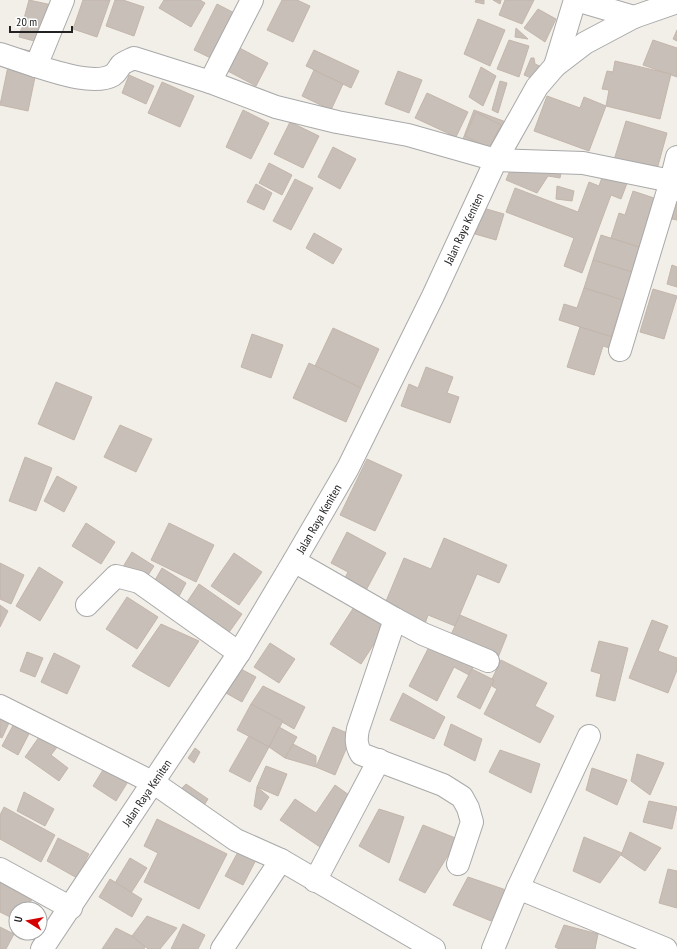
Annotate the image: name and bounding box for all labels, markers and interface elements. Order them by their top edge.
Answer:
scale bar [10,8,72,34]
text: 20 m [16,14,37,29]
street label: Jalan Raya Keniten [440,191,487,268]
street label: Jalan Raya Keniten [292,482,344,557]
street label: Jalan Raya Keniten [118,757,174,830]
north arrow [8,901,48,941]
text: U [11,915,26,923]

